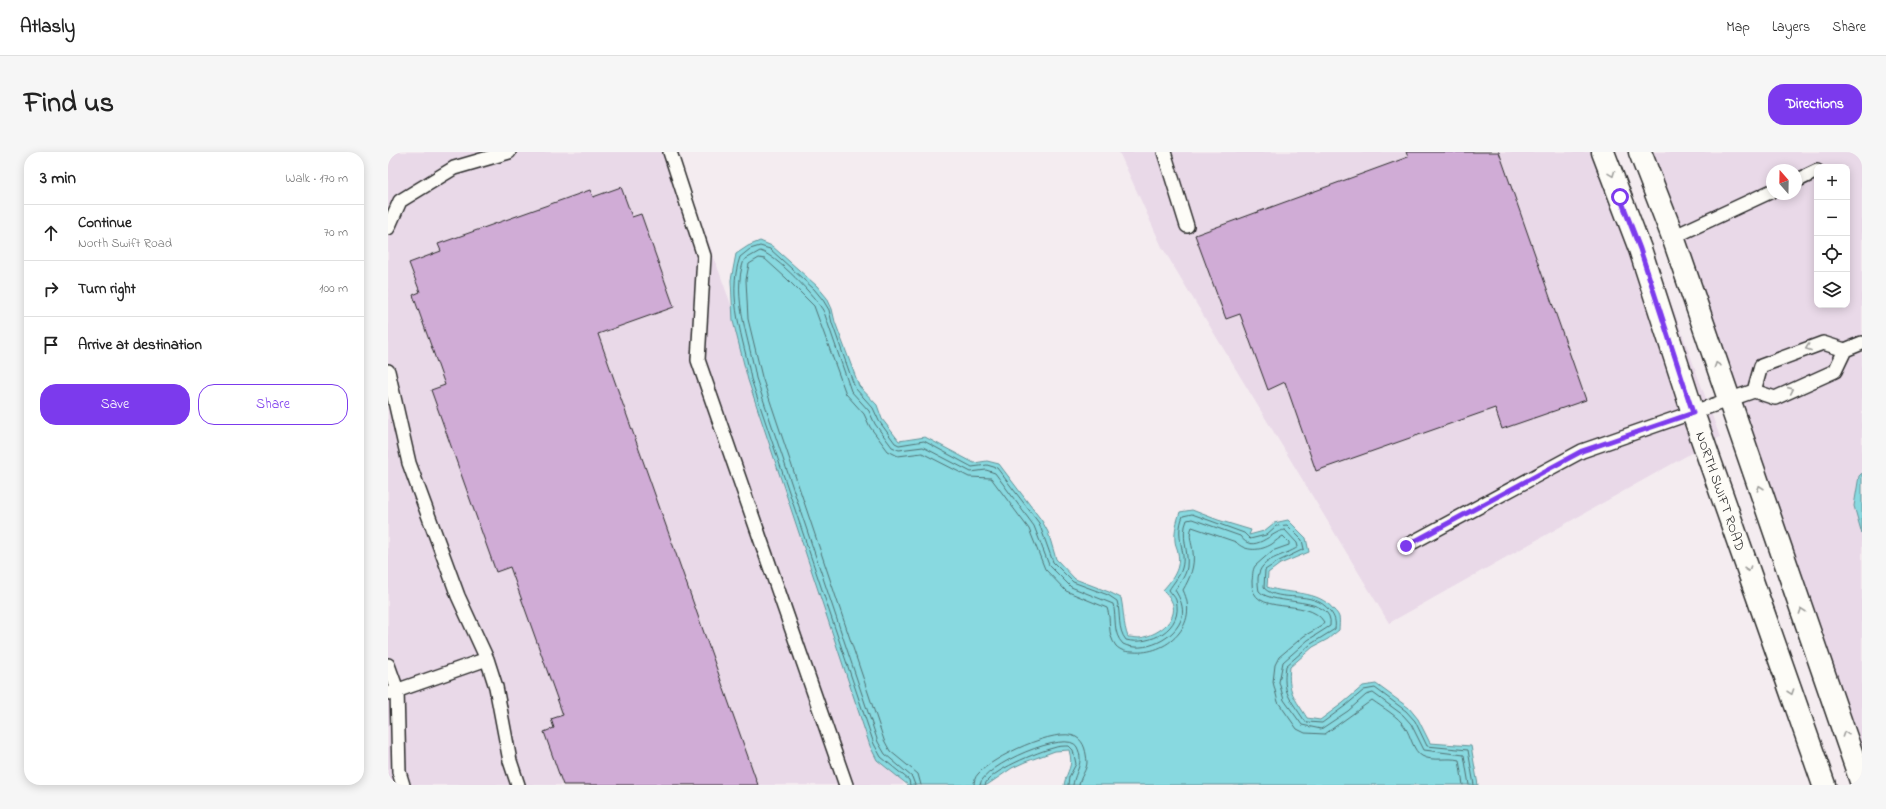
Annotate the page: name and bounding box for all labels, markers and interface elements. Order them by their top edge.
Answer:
text: Atlasly [20,14,75,41]
text: Map [1726,17,1750,38]
text: Layers [1772,17,1810,38]
text: Share [1832,17,1866,38]
text: Find us [24,84,114,125]
button: Directions [1768,84,1862,125]
north arrow [1766,164,1802,200]
map controls [1814,164,1850,308]
button: + [1814,164,1850,200]
text: 3 min [40,166,76,191]
text: Walk · 170 m [285,169,348,188]
one-way arrow [1607,171,1615,178]
route start [1611,188,1629,206]
button: − [1814,200,1850,236]
text: Continue [78,212,132,234]
icon: ahead [40,222,62,244]
text: 70 m [324,223,348,242]
text: North Swift Road [78,234,172,253]
button: locate [1814,236,1850,272]
button: layers [1814,272,1850,308]
icon: right [40,278,62,300]
text: Turn right [78,278,136,300]
text: 100 m [319,279,348,298]
icon: arrive [40,334,62,356]
text: Arrive at destination [78,334,202,356]
one-way arrow [1805,344,1812,352]
one-way arrow [1714,362,1722,369]
button: Save [40,384,190,425]
button: Share [198,384,348,425]
one-way arrow [1787,387,1794,395]
street label: NORTH SWIFT ROAD [1689,429,1750,554]
one-way arrow [1756,485,1764,492]
route end [1397,537,1415,555]
one-way arrow [1743,565,1752,572]
one-way arrow [1799,607,1807,614]
one-way arrow [1787,688,1795,695]
one-way arrow [1841,730,1849,737]

